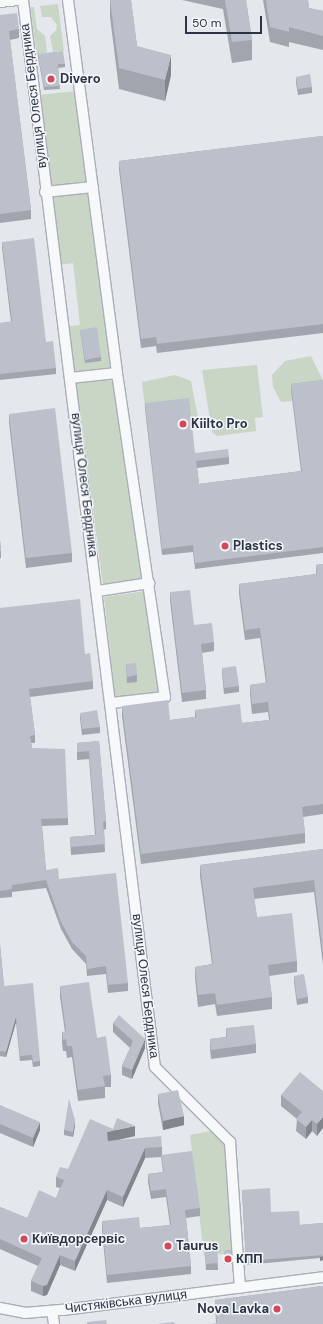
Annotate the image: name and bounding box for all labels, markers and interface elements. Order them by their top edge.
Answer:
scale bar [187,8,264,34]
text: 50 m [192,15,221,31]
street label: вулиця Олеся Бердника [17,23,51,169]
place label: Divero [60,71,101,87]
marker: Divero [45,73,57,85]
street label: вулиця Олеся Бердника [67,412,101,558]
place label: Kiilto Pro [191,416,248,432]
marker: Kiilto Pro [178,419,188,429]
place label: Plastics [233,538,283,554]
marker: Plastics [220,541,230,551]
street label: вулиця Олеся Бердника [128,913,162,1059]
place label: Київдорсервіс [32,1231,125,1247]
marker: Київдорсервіс [19,1234,29,1244]
place label: Taurus [176,1238,218,1254]
marker: Taurus [163,1241,173,1251]
place label: КПП [236,1251,263,1267]
marker: КПП [223,1254,233,1264]
street label: Чистяківська вулиця [64,1287,188,1317]
place label: Nova Lavka [197,1301,269,1317]
marker: Nova Lavka [272,1304,282,1314]

